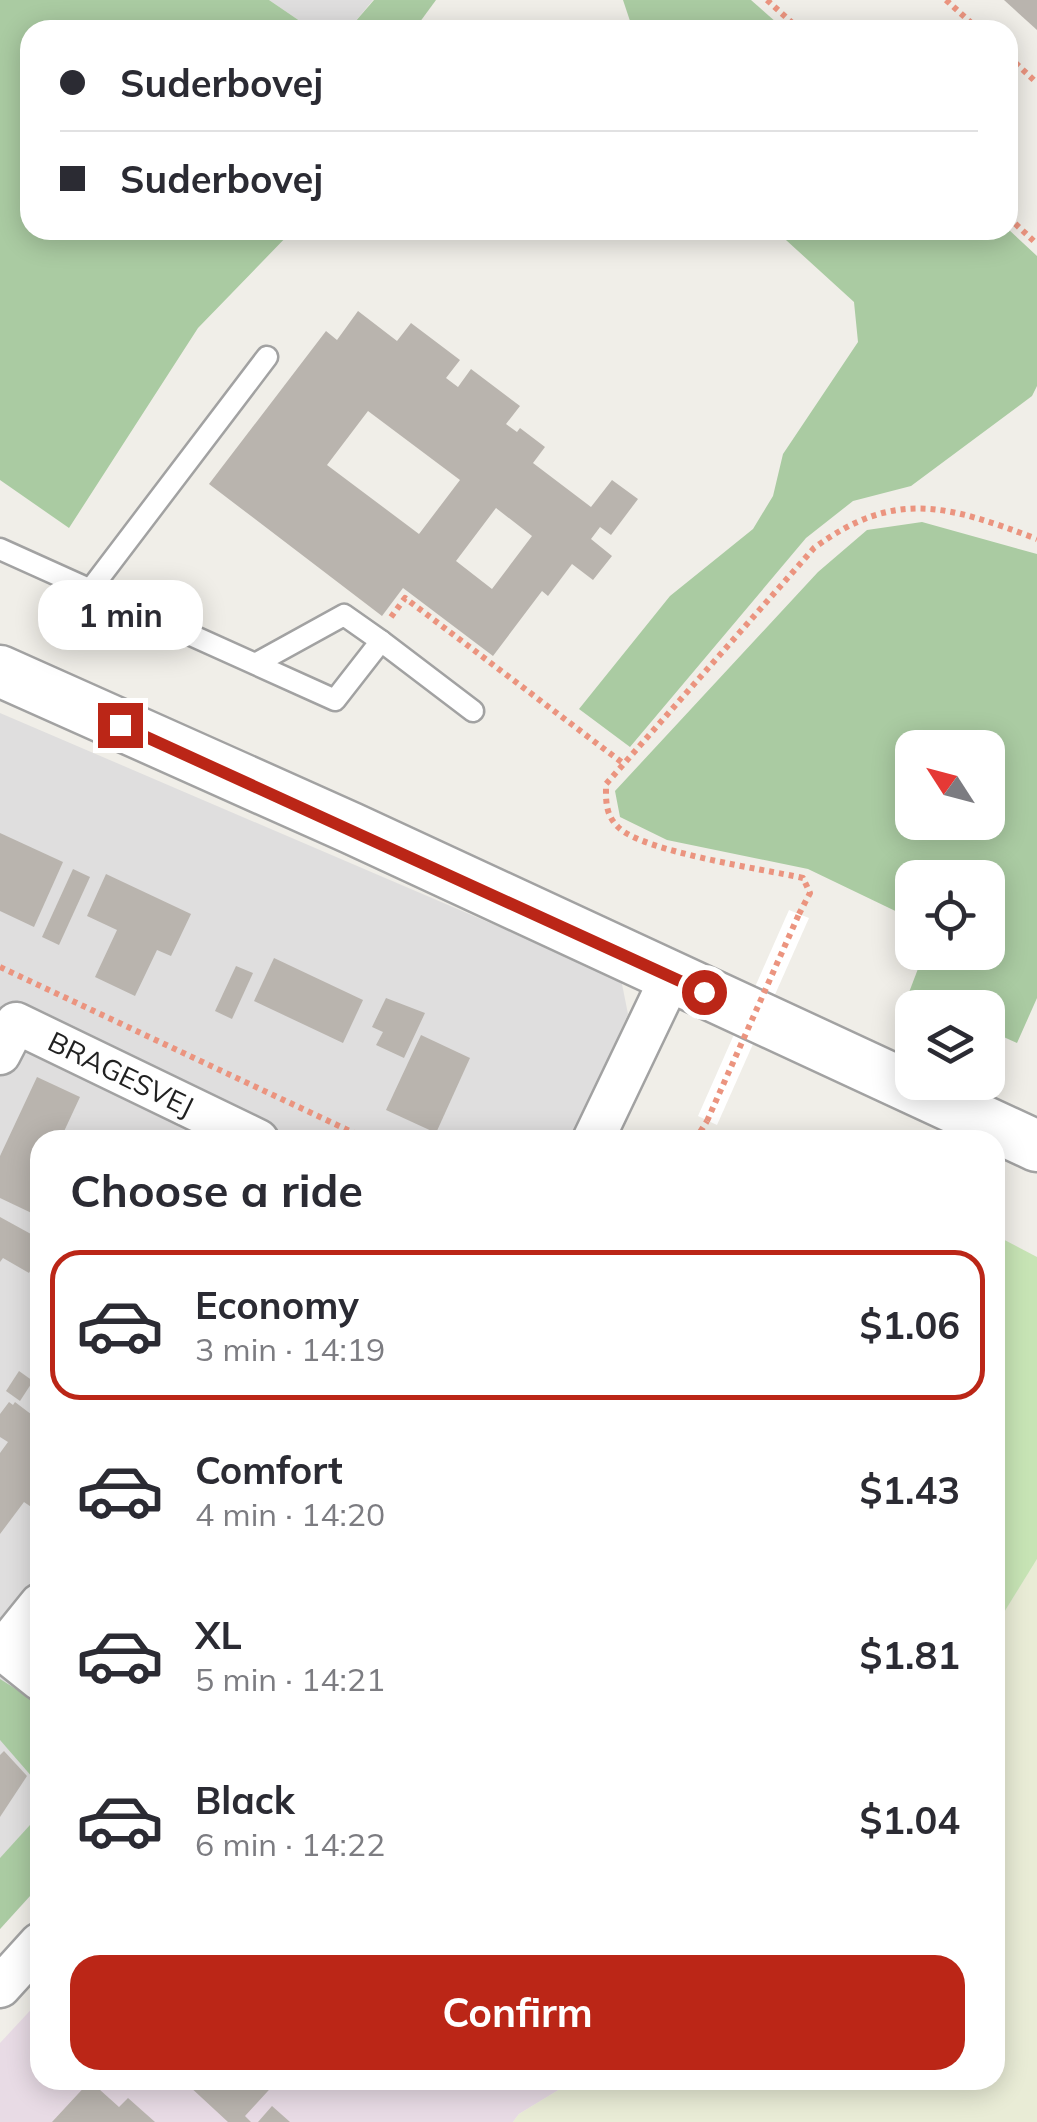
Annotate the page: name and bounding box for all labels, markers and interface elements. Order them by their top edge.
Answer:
text: Suderbovej [120,59,323,107]
text: Suderbovej [120,155,323,203]
callout: 1 min [38,580,202,650]
text: 1 min [78,595,163,635]
route end [98,703,143,748]
north arrow [895,730,1005,840]
map controls [895,730,1005,1100]
button: locate [895,860,1005,970]
route start [682,970,727,1015]
button: layers [895,990,1005,1100]
street label: BRAGESVEJ [43,1023,200,1124]
text: Choose a ride [70,1162,363,1218]
icon: car [75,1280,165,1370]
text: Economy [195,1281,359,1329]
text: $1.06 [859,1301,960,1349]
text: 3 min · 14:19 [195,1329,385,1369]
icon: car [75,1445,165,1535]
text: Comfort [195,1446,343,1494]
text: $1.43 [859,1466,960,1514]
text: 4 min · 14:20 [195,1494,385,1534]
icon: car [75,1610,165,1700]
text: XL [195,1611,242,1659]
text: $1.81 [859,1631,960,1679]
text: 5 min · 14:21 [195,1659,385,1699]
icon: car [75,1775,165,1865]
text: Black [195,1776,295,1824]
text: $1.04 [859,1796,960,1844]
text: 6 min · 14:22 [195,1824,385,1864]
button: Confirm [70,1955,965,2070]

